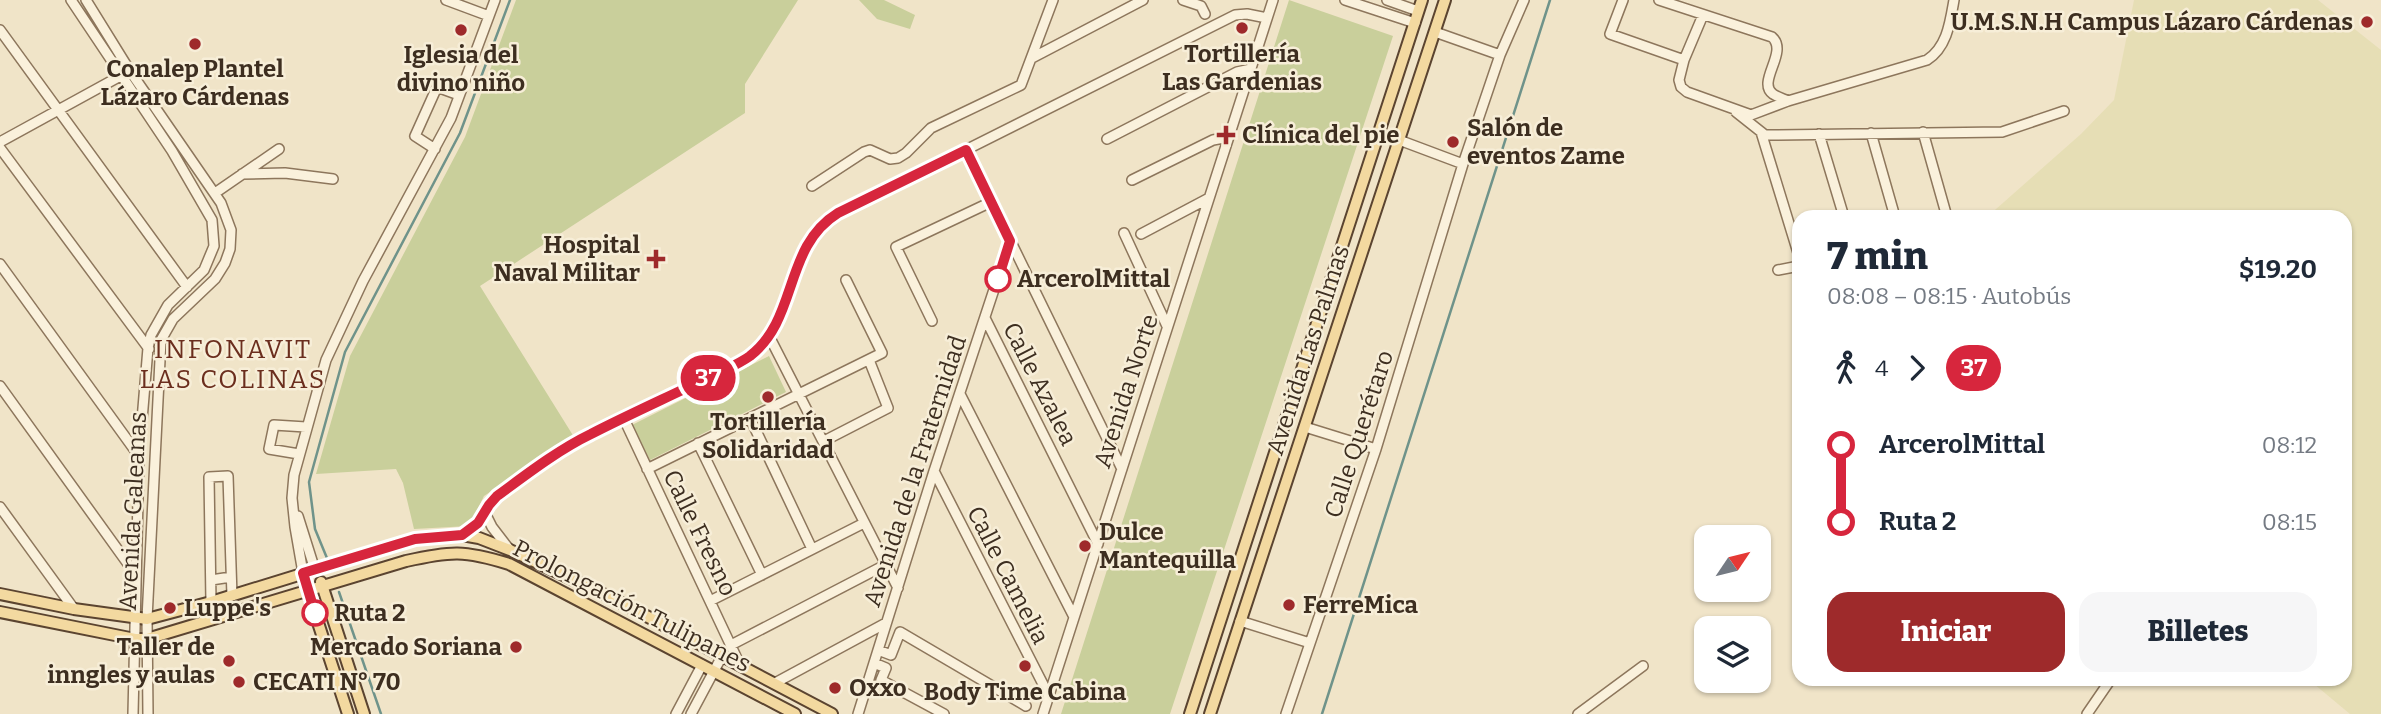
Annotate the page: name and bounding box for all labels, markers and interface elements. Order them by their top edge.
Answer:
place label: U.M.S.N.H Campus Lázaro Cárdenas [1950,8,2353,36]
marker: U.M.S.N.H Campus Lázaro Cárdenas [2359,14,2375,30]
marker: Tortillería Las Gardenias [1234,20,1250,36]
marker: Iglesia del divino niño [453,22,469,38]
marker: Conalep Plantel Lázaro Cárdenas [187,36,203,52]
place label: Tortillería Las Gardenias [1162,40,1322,96]
place label: Iglesia del divino niño [397,41,525,97]
place label: Conalep Plantel Lázaro Cárdenas [101,55,290,111]
place label: Salón de eventos Zame [1467,114,1625,170]
place label: Clínica del pie [1242,121,1399,149]
marker: Clínica del pie [1216,125,1236,145]
marker: Salón de eventos Zame [1445,134,1461,150]
place label: Hospital Naval Militar [493,231,641,287]
text: 7 min [1827,233,1928,279]
street label: Avenida Las Palmas [1261,242,1355,458]
marker: Hospital Naval Militar [646,249,666,269]
text: $19.20 [2239,254,2317,285]
place label: ArcerolMittal [1017,265,1171,293]
marker: ArcerolMittal [985,266,1011,292]
text: 08:08 – 08:15 · Autobús [1827,282,2071,310]
street label: Avenida Norte [1088,311,1164,471]
street label: Calle Azalea [997,318,1083,450]
street label: Avenida de la Fraternidad [858,332,972,610]
district label: INFONAVIT LAS COLINAS [140,334,326,395]
street label: Calle Querétaro [1319,347,1399,521]
icon: walk [1827,349,1865,387]
icon: forward [1898,349,1936,387]
text: 4 [1875,354,1888,382]
text: 37 [1960,354,1987,382]
line badge: 37 [676,355,740,401]
text: 37 [695,364,721,392]
marker: Tortillería Solidaridad [760,389,776,405]
place label: Tortillería Solidaridad [702,408,835,464]
street label: Avenida Galeanas [114,411,152,611]
text: ArcerolMittal [1879,429,2045,460]
text: 08:12 [2262,431,2317,459]
street label: Calle Fresno [657,465,743,601]
street label: Calle Camelia [961,501,1055,649]
text: Ruta 2 [1879,506,1956,537]
text: 08:15 [2262,508,2317,536]
place label: Dulce Mantequilla [1099,518,1236,574]
north arrow [1694,525,1771,602]
map controls [1694,525,1771,693]
street label: Prolongación Tulipanes [509,534,755,678]
marker: Dulce Mantequilla [1077,538,1093,554]
place label: FerreMica [1303,591,1418,619]
button: Iniciar [1827,592,2065,672]
button: Billetes [2079,592,2317,672]
place label: Luppe's [184,594,271,622]
marker: FerreMica [1281,597,1297,613]
place label: Ruta 2 [334,599,405,627]
marker: Luppe's [162,600,178,616]
marker: Ruta 2 [302,600,328,626]
button: layers [1694,616,1771,693]
place label: Taller de inngles y aulas [47,633,215,689]
place label: Mercado Soriana [310,633,503,661]
marker: Mercado Soriana [508,639,524,655]
marker: Taller de inngles y aulas [221,653,237,669]
marker: Body Time Cabina [1017,658,1033,674]
place label: CECATI N° 70 [253,668,401,696]
marker: CECATI N° 70 [231,674,247,690]
place label: Oxxo [849,674,907,702]
place label: Body Time Cabina [924,678,1127,706]
marker: Oxxo [827,680,843,696]

